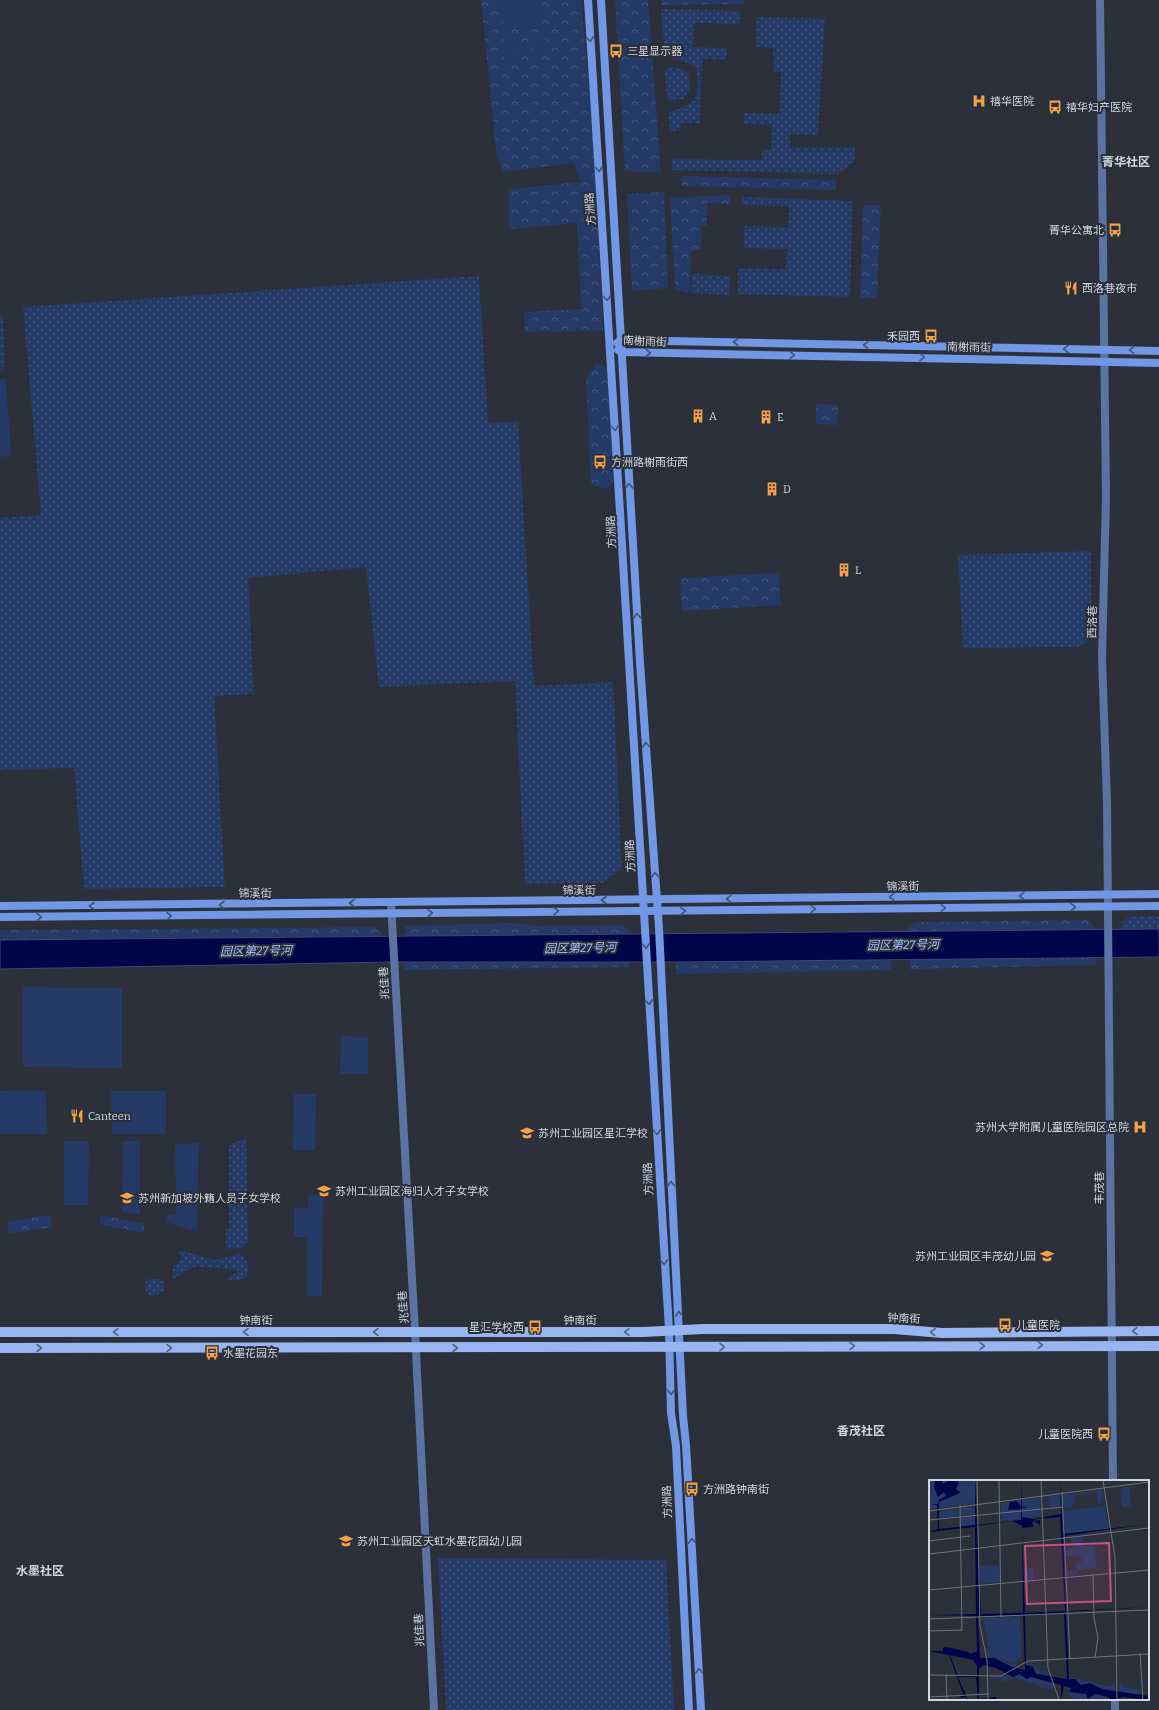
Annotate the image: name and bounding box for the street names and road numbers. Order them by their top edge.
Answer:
street label: 方洲路 [583,192,598,226]
street label: 南榭雨街 [623,334,667,349]
street label: 南榭雨街 [947,341,991,354]
street label: 方洲路 [604,515,619,549]
street label: 西洛巷 [1086,605,1099,639]
street label: 方洲路 [623,839,638,873]
street label: 锦溪街 [886,880,920,893]
street label: 锦溪街 [563,884,596,897]
street label: 锦溪街 [239,887,272,900]
street label: 兆佳巷 [377,966,392,1000]
street label: 方洲路 [641,1162,656,1196]
street label: 丰茂巷 [1093,1172,1106,1205]
street label: 兆佳巷 [396,1290,411,1324]
street label: 钟南街 [887,1311,921,1326]
street label: 钟南街 [240,1314,273,1327]
street label: 钟南街 [564,1314,597,1327]
street label: 方洲路 [660,1485,675,1519]
street label: 兆佳巷 [412,1613,427,1647]

